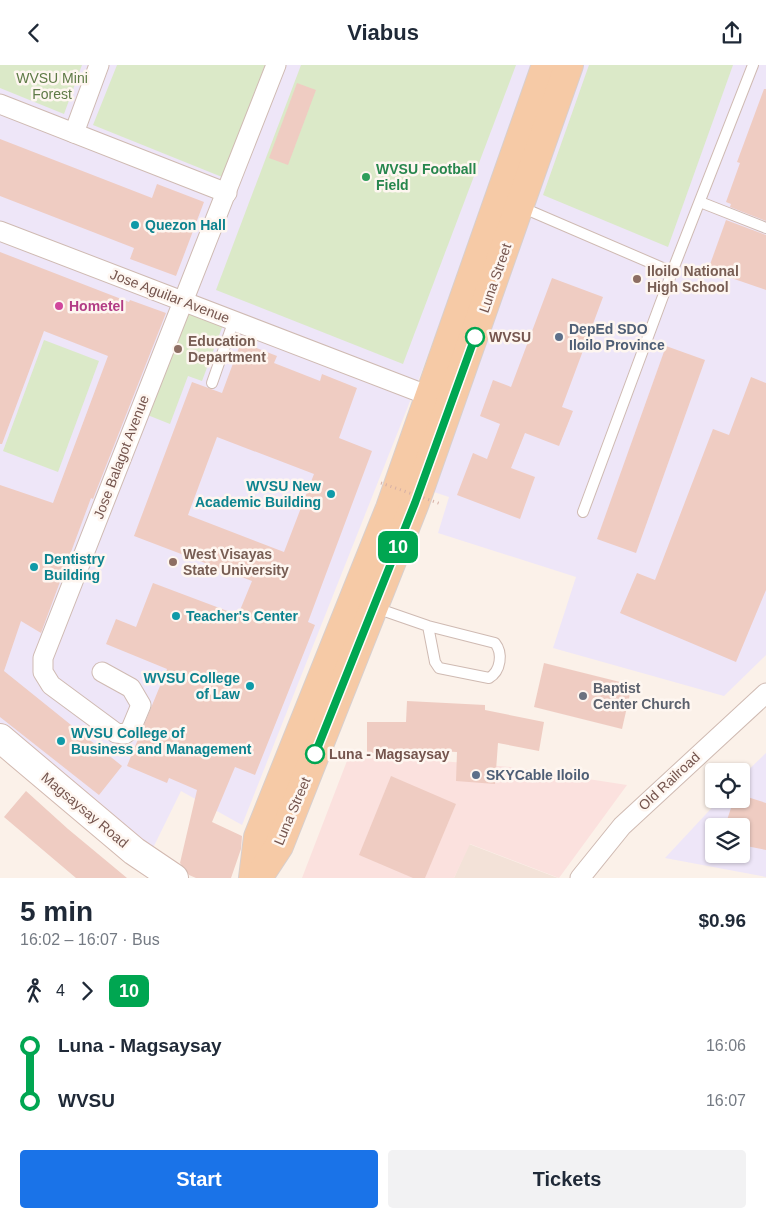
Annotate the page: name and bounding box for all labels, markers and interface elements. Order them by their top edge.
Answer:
icon: back [20,19,48,47]
icon: share [718,19,746,47]
text: Viabus [347,20,419,45]
park label: WVSU Mini Forest [16,70,88,102]
place label: WVSU Football Field [376,161,476,193]
marker: WVSU Football Field [360,171,372,183]
place label: Quezon Hall [145,217,226,233]
marker: Quezon Hall [129,219,141,231]
street label: Luna Street [476,241,514,315]
place label: Iloilo National High School [647,263,739,295]
street label: Jose Aguilar Avenue [108,266,232,326]
marker: Iloilo National High School [631,273,643,285]
place label: Hometel [69,298,124,314]
marker: Hometel [53,300,65,312]
place label: DepEd SDO Iloilo Province [569,321,665,353]
marker: WVSU [465,327,485,347]
place label: WVSU [489,329,531,345]
marker: DepEd SDO Iloilo Province [553,331,565,343]
place label: Education Department [188,333,266,365]
marker: Education Department [172,343,184,355]
street label: Jose Balagot Avenue [90,393,152,521]
place label: WVSU New Academic Building [195,478,321,510]
marker: WVSU New Academic Building [325,488,337,500]
line badge: 10 [376,531,420,563]
text: 10 [388,537,408,557]
place label: West Visayas State University [183,546,289,578]
place label: Dentistry Building [44,551,105,583]
marker: West Visayas State University [167,556,179,568]
marker: Dentistry Building [28,561,40,573]
place label: Teacher's Center [186,608,299,624]
marker: Teacher's Center [170,610,182,622]
place label: WVSU College of Law [144,670,240,702]
marker: WVSU College of Law [244,680,256,692]
place label: Baptist Center Church [593,680,690,712]
marker: Baptist Center Church [577,690,589,702]
place label: WVSU College of Business and Management [71,725,252,757]
marker: WVSU College of Business and Management [55,735,67,747]
marker: Luna - Magsaysay [305,744,325,764]
place label: Luna - Magsaysay [329,746,450,762]
street label: Old Railroad [635,749,703,813]
map controls [705,763,750,863]
button: locate [705,763,750,808]
place label: SKYCable Iloilo [486,767,589,783]
street label: Magsaysay Road [38,769,132,851]
marker: SKYCable Iloilo [470,769,482,781]
street label: Luna Street [270,774,314,847]
button: layers [705,818,750,863]
text: 5 min [20,896,93,927]
text: $0.96 [698,910,746,931]
text: 16:02 – 16:07 · Bus [20,931,160,948]
icon: walk [20,977,48,1005]
icon: forward [73,977,101,1005]
text: 10 [119,981,139,1001]
text: 4 [56,982,65,999]
text: Luna - Magsaysay [58,1035,222,1056]
text: 16:06 [706,1037,746,1054]
text: WVSU [58,1090,115,1111]
text: 16:07 [706,1092,746,1109]
button: Start [20,1150,378,1208]
button: Tickets [388,1150,746,1208]

